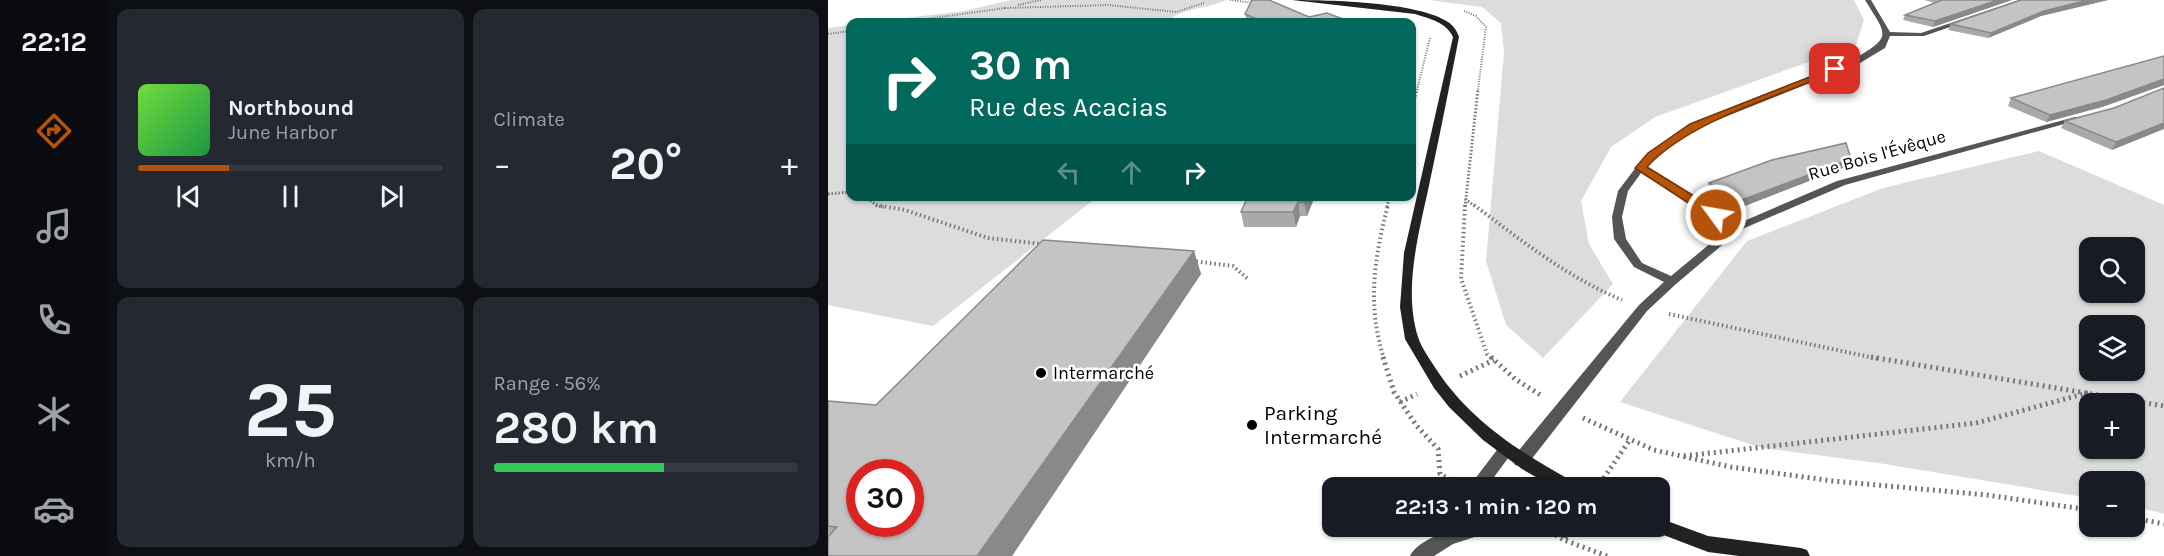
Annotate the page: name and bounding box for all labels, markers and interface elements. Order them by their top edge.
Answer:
text: 22:12 [21,26,87,58]
text: 30 m [969,40,1072,90]
icon: right [870,42,948,120]
pin [1809,43,1860,94]
icon: arrive [1818,52,1851,85]
text: Rue des Acacias [969,91,1168,123]
text: Northbound [228,95,354,121]
text: Climate [494,108,565,131]
icon: directions [33,110,75,152]
text: June Harbor [228,121,337,144]
street label: Rue Bois l'Évêque [1805,124,1948,185]
text: 20° [609,138,682,190]
text: − [494,145,511,183]
text: + [781,145,798,183]
icon: left [1052,156,1085,189]
icon: ahead [1115,156,1148,189]
icon: right [1178,156,1211,189]
icon: previous [172,180,205,213]
icon: pause [274,180,307,213]
icon: next [375,180,408,213]
position arrow [1684,183,1748,247]
icon: music [33,205,75,247]
map controls [2079,237,2145,537]
button: search [2079,237,2145,303]
icon: phone [33,299,75,341]
button: layers [2079,315,2145,381]
place label: Intermarché [1053,362,1154,384]
text: 25 [244,364,337,456]
marker: Intermarché [1034,366,1048,380]
text: Range · 56% [494,372,601,395]
icon: climate [33,393,75,435]
button: + [2079,393,2145,459]
place label: Parking Intermarché [1264,401,1382,449]
text: 280 km [494,402,659,454]
marker: Parking Intermarché [1245,418,1259,432]
text: km/h [265,449,316,472]
speed limit sign: 30 [846,459,924,537]
button: − [2079,471,2145,537]
icon: car [33,488,75,530]
text: 22:13 · 1 min · 120 m [1395,494,1597,520]

